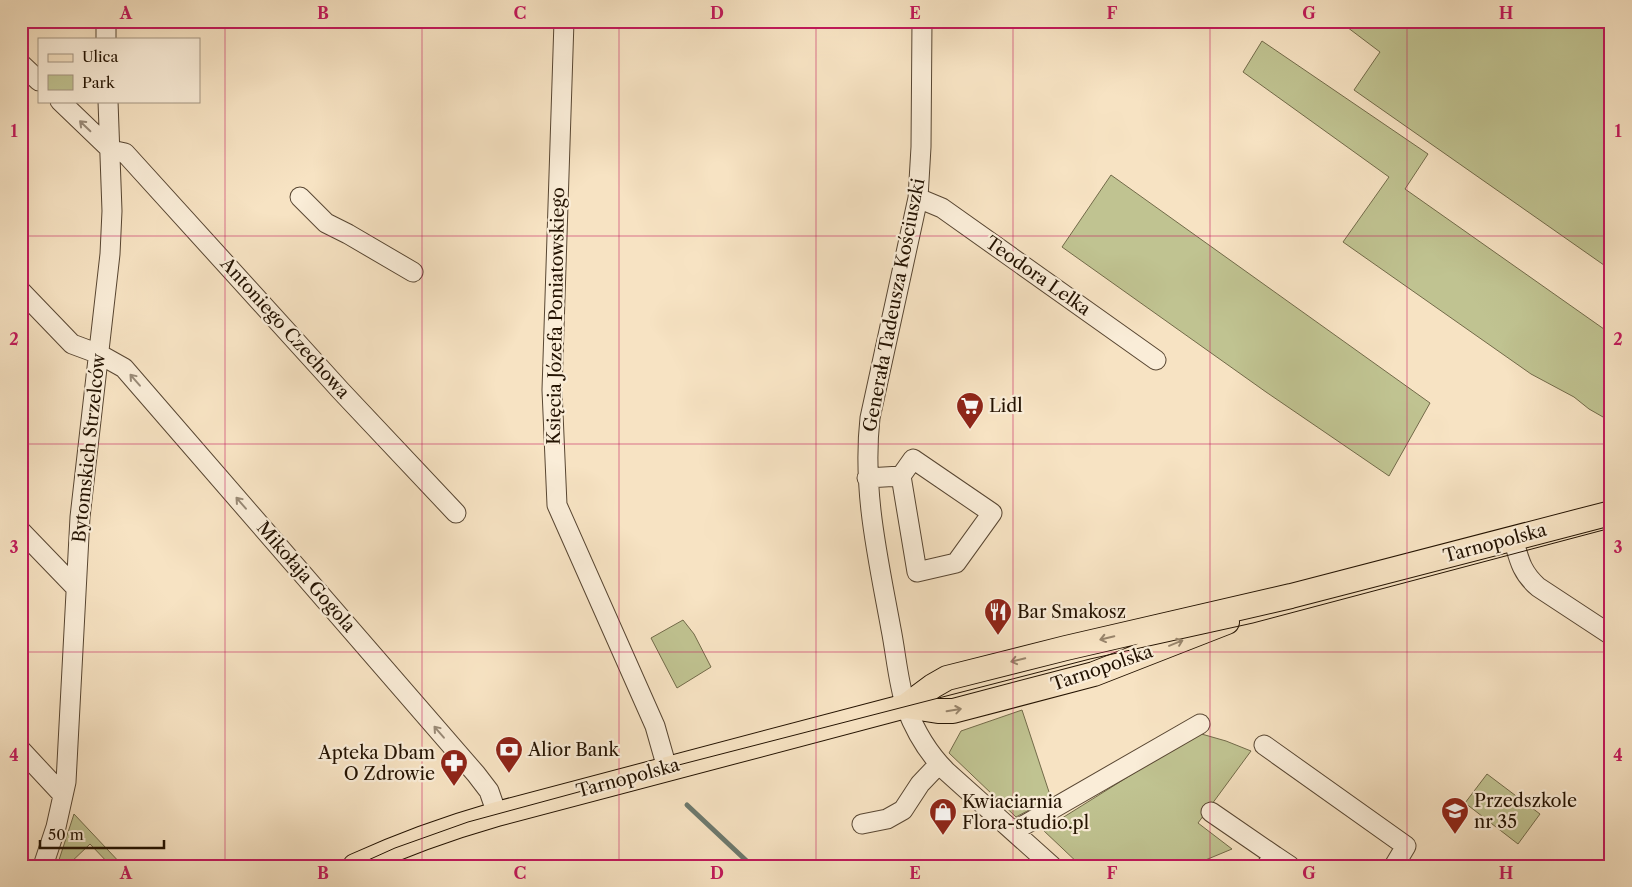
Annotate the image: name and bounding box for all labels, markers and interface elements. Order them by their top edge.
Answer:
text: A [119,3,133,23]
text: B [317,3,329,23]
text: C [514,3,526,23]
text: D [710,3,724,23]
text: E [909,3,921,23]
text: F [1107,3,1118,23]
text: G [1302,3,1316,23]
text: H [1499,3,1513,23]
legend [38,38,200,102]
text: Ulica [82,47,118,66]
text: Park [82,73,116,92]
one-way arrow [79,120,92,132]
text: 1 [10,121,18,141]
text: 1 [1614,121,1622,141]
street label: Generała Tadeusza Kościuszki [859,176,929,434]
street label: Księcia Józefa Poniatowskiego [543,187,569,445]
street label: Teodora Lelka [981,232,1095,321]
street label: Antoniego Czechowa [215,252,355,404]
text: 2 [9,329,19,349]
text: 2 [1613,329,1623,349]
street label: Bytomskich Strzelców [68,351,110,544]
one-way arrow [129,374,140,387]
supermarket icon: Lidl [955,391,985,430]
place label: Lidl [989,395,1023,417]
one-way arrow [236,497,247,510]
street label: Mikołaja Gogola [252,517,360,637]
street label: Tarnopolska [1441,519,1550,567]
text: 3 [9,537,19,557]
text: 3 [1613,537,1623,557]
restaurant icon: Bar Smakosz [983,597,1013,636]
place label: Bar Smakosz [1017,601,1126,623]
one-way arrow [1100,634,1116,643]
one-way arrow [1168,637,1183,647]
street label: Tarnopolska [1048,640,1156,696]
one-way arrow [1011,655,1027,665]
one-way arrow [946,705,962,715]
one-way arrow [434,725,445,738]
bank icon: Alior Bank [494,735,524,774]
place label: Alior Bank [527,739,621,761]
place label: Apteka Dbam O Zdrowie [317,742,435,785]
text: 4 [9,745,19,765]
text: 4 [1613,745,1623,765]
pharmacy icon: Apteka Dbam O Zdrowie [439,748,469,787]
street label: Tarnopolska [574,754,683,802]
place label: Przedszkole nr 35 [1474,790,1577,833]
place label: Kwiaciarnia Flora-studio.pl [962,791,1089,834]
school or university icon: Przedszkole nr 35 [1440,796,1470,835]
shop icon: Kwiaciarnia Flora-studio.pl [928,797,958,836]
scale bar [40,817,164,849]
text: 50 m [48,825,84,844]
text: A [119,863,133,883]
text: B [317,863,329,883]
text: C [514,863,526,883]
text: D [710,863,724,883]
text: E [909,863,921,883]
text: F [1107,863,1118,883]
text: G [1302,863,1316,883]
text: H [1499,863,1513,883]

